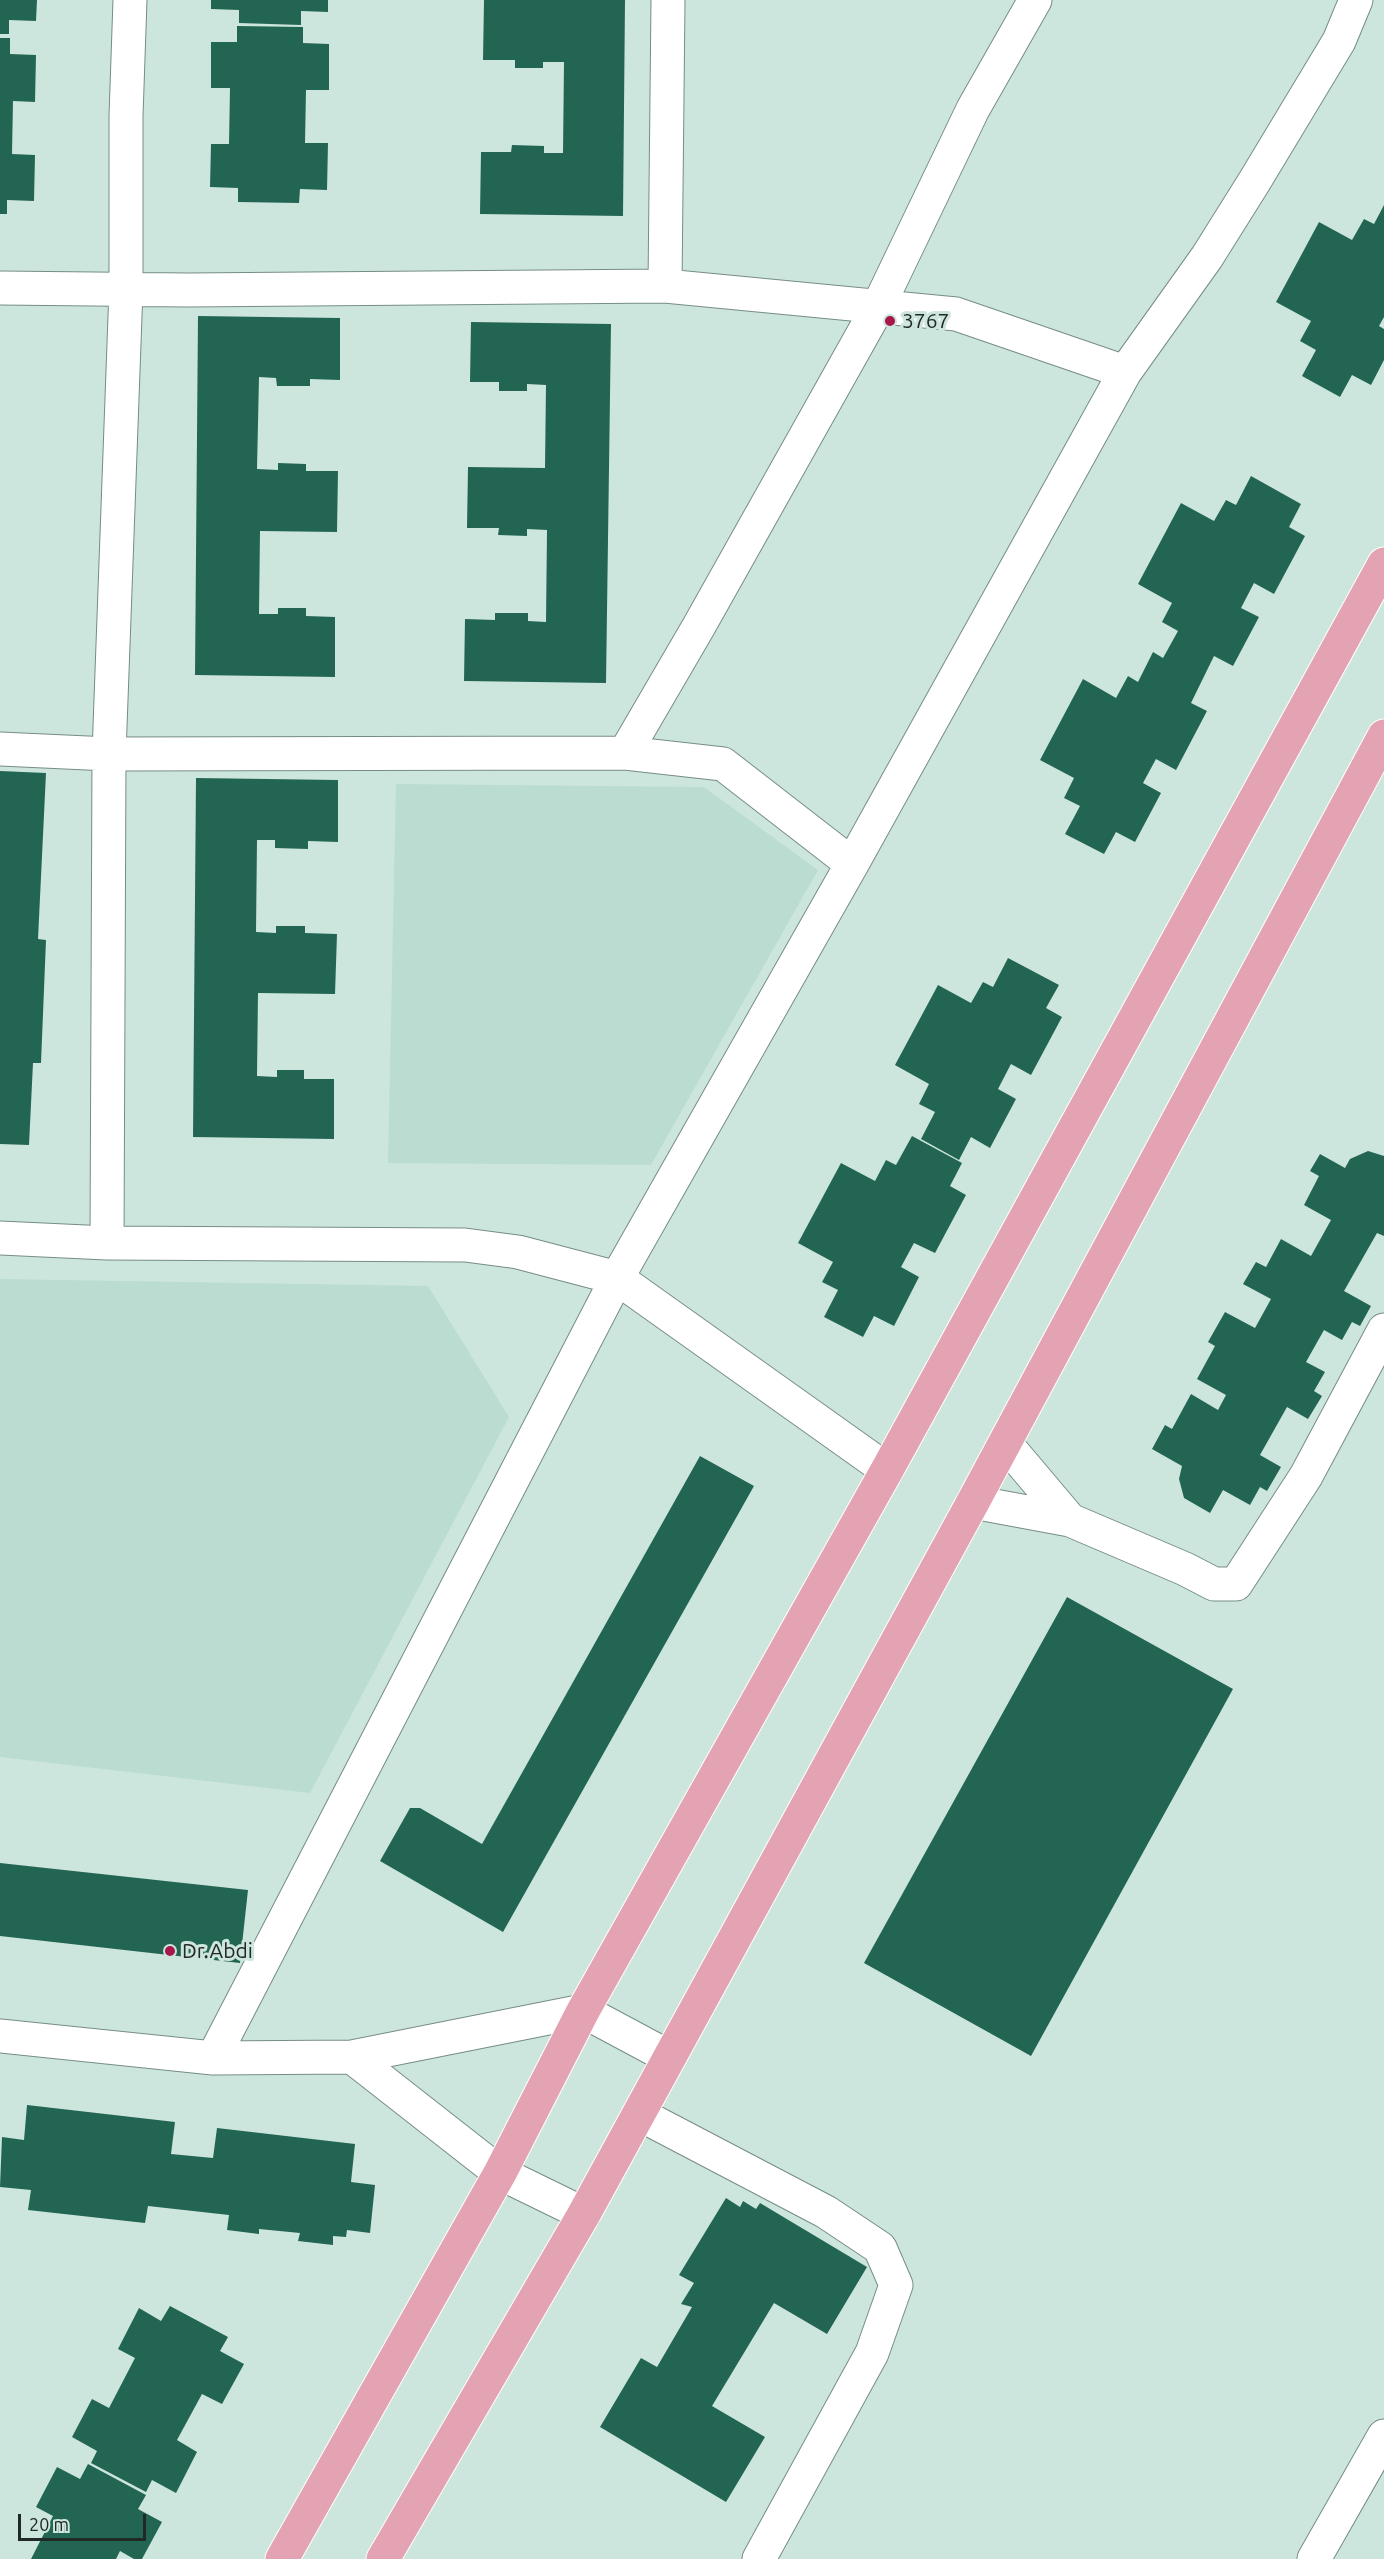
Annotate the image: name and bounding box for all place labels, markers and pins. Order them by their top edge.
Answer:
place label: 3767 [902,308,949,334]
marker: 3767 [883,314,897,328]
place label: Dr.Abdi [182,1938,253,1964]
marker: Dr.Abdi [163,1944,177,1958]

